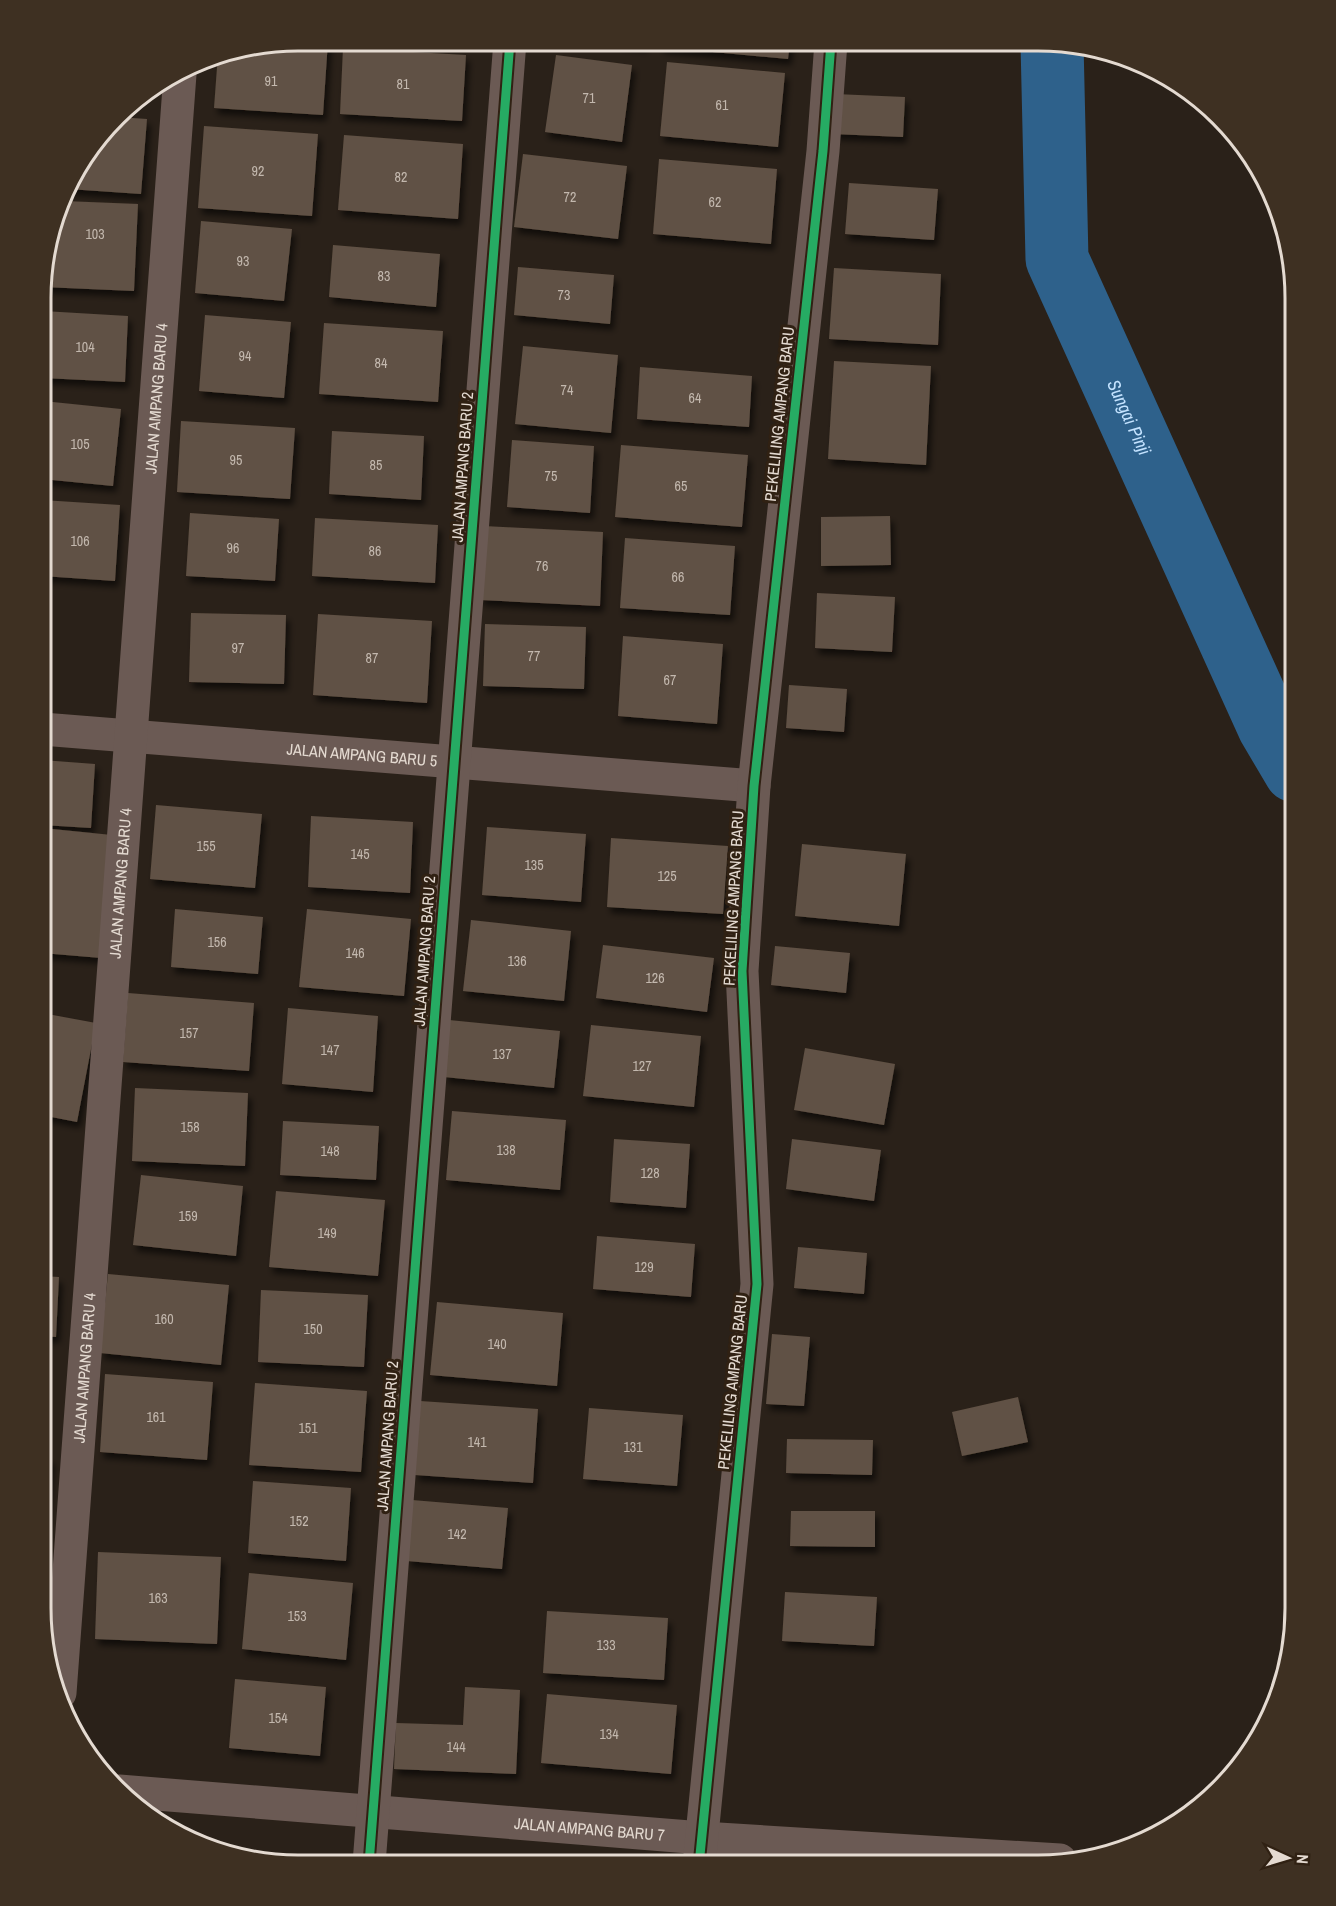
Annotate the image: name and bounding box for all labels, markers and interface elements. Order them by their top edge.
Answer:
house number: 91 [265,72,278,90]
house number: 81 [397,75,410,93]
house number: 71 [583,89,596,107]
house number: 61 [716,96,729,114]
house number: 92 [252,162,264,180]
house number: 82 [395,168,407,186]
house number: 72 [564,188,576,206]
house number: 62 [709,193,721,211]
house number: 103 [85,225,105,243]
house number: 93 [237,252,249,270]
house number: 83 [378,267,390,285]
house number: 73 [558,286,570,304]
street label: JALAN AMPANG BARU 4 [139,322,172,475]
street label: PEKELILING AMPANG BARU [759,326,799,502]
house number: 104 [75,338,95,356]
house number: 94 [239,347,252,365]
house number: 84 [375,354,388,372]
water label: Sungai Pinji [1101,375,1157,459]
house number: 74 [561,381,574,399]
house number: 64 [689,389,702,407]
street label: JALAN AMPANG BARU 2 [446,391,478,543]
house number: 105 [70,435,90,453]
house number: 95 [230,451,242,469]
house number: 85 [370,456,382,474]
house number: 75 [545,467,557,485]
house number: 65 [675,477,687,495]
house number: 106 [70,532,90,550]
house number: 96 [227,539,239,557]
house number: 86 [369,542,381,560]
house number: 76 [536,557,548,575]
house number: 66 [672,568,684,586]
house number: 97 [232,639,244,657]
house number: 77 [528,647,540,665]
house number: 87 [366,649,378,667]
house number: 67 [664,671,676,689]
street label: JALAN AMPANG BARU 5 [286,738,438,772]
street label: JALAN AMPANG BARU 4 [103,807,137,959]
street label: PEKELILING AMPANG BARU [717,810,749,986]
house number: 155 [196,837,216,855]
house number: 145 [350,845,370,863]
house number: 135 [524,856,544,874]
house number: 125 [657,867,677,885]
street label: JALAN AMPANG BARU 2 [408,875,440,1027]
house number: 156 [207,933,227,951]
house number: 146 [345,944,365,962]
house number: 136 [507,952,527,970]
house number: 126 [645,969,665,987]
house number: 157 [179,1024,199,1042]
house number: 147 [320,1041,340,1059]
house number: 137 [492,1045,512,1063]
house number: 127 [632,1057,652,1075]
house number: 158 [180,1118,200,1136]
house number: 138 [496,1141,516,1159]
house number: 148 [320,1142,340,1160]
house number: 128 [640,1164,660,1182]
house number: 159 [178,1207,198,1225]
house number: 149 [317,1224,337,1242]
house number: 129 [634,1258,654,1276]
street label: JALAN AMPANG BARU 4 [68,1292,101,1444]
street label: PEKELILING AMPANG BARU [712,1294,752,1470]
house number: 160 [154,1310,174,1328]
house number: 150 [303,1320,323,1338]
house number: 140 [487,1335,507,1353]
street label: JALAN AMPANG BARU 2 [371,1360,403,1512]
house number: 161 [146,1408,166,1426]
house number: 151 [298,1419,318,1437]
house number: 141 [467,1433,487,1451]
house number: 131 [623,1438,643,1456]
house number: 152 [289,1512,309,1530]
house number: 142 [447,1525,467,1543]
house number: 163 [148,1589,168,1607]
house number: 153 [287,1607,307,1625]
house number: 133 [596,1636,616,1654]
house number: 154 [268,1709,288,1727]
house number: 134 [599,1725,619,1743]
house number: 144 [446,1738,466,1756]
street label: JALAN AMPANG BARU 7 [513,1812,666,1846]
north arrow [1258,1828,1318,1888]
text: N [1292,1854,1314,1865]

